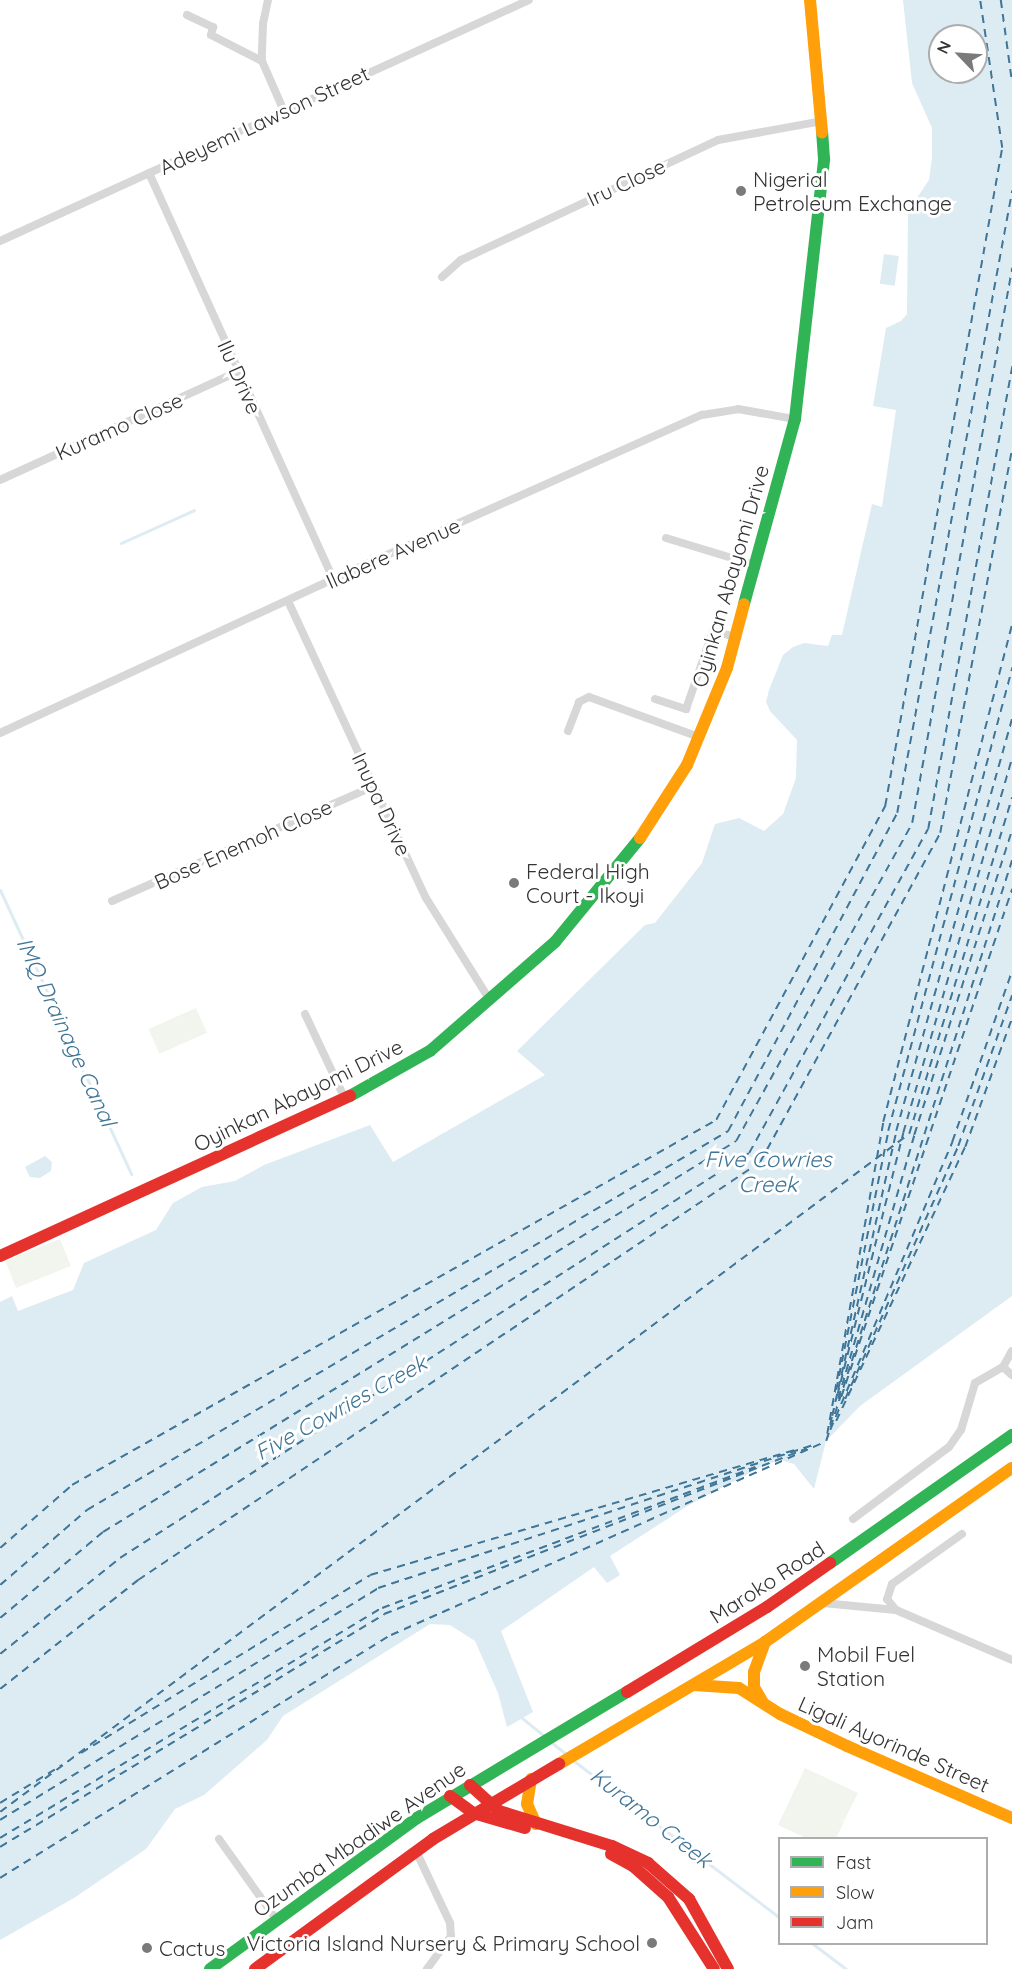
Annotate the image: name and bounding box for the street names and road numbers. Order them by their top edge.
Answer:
street label: Adeyemi Lawson Street [155,60,373,180]
street label: Iru Close [583,153,669,211]
street label: Ilu Drive [213,336,267,418]
street label: Kuramo Close [51,387,187,465]
street label: Oyinkan Abayomi Drive [686,462,774,690]
street label: Ilabere Avenue [322,512,464,594]
street label: Inupa Drive [347,748,417,860]
street label: Bose Enemoh Close [150,793,336,895]
street label: Oyinkan Abayomi Drive [189,1033,407,1157]
street label: Maroko Road [705,1536,829,1628]
street label: Ligali Ayorinde Street [795,1691,993,1797]
street label: Ozumba Mbadiwe Avenue [248,1756,470,1922]

